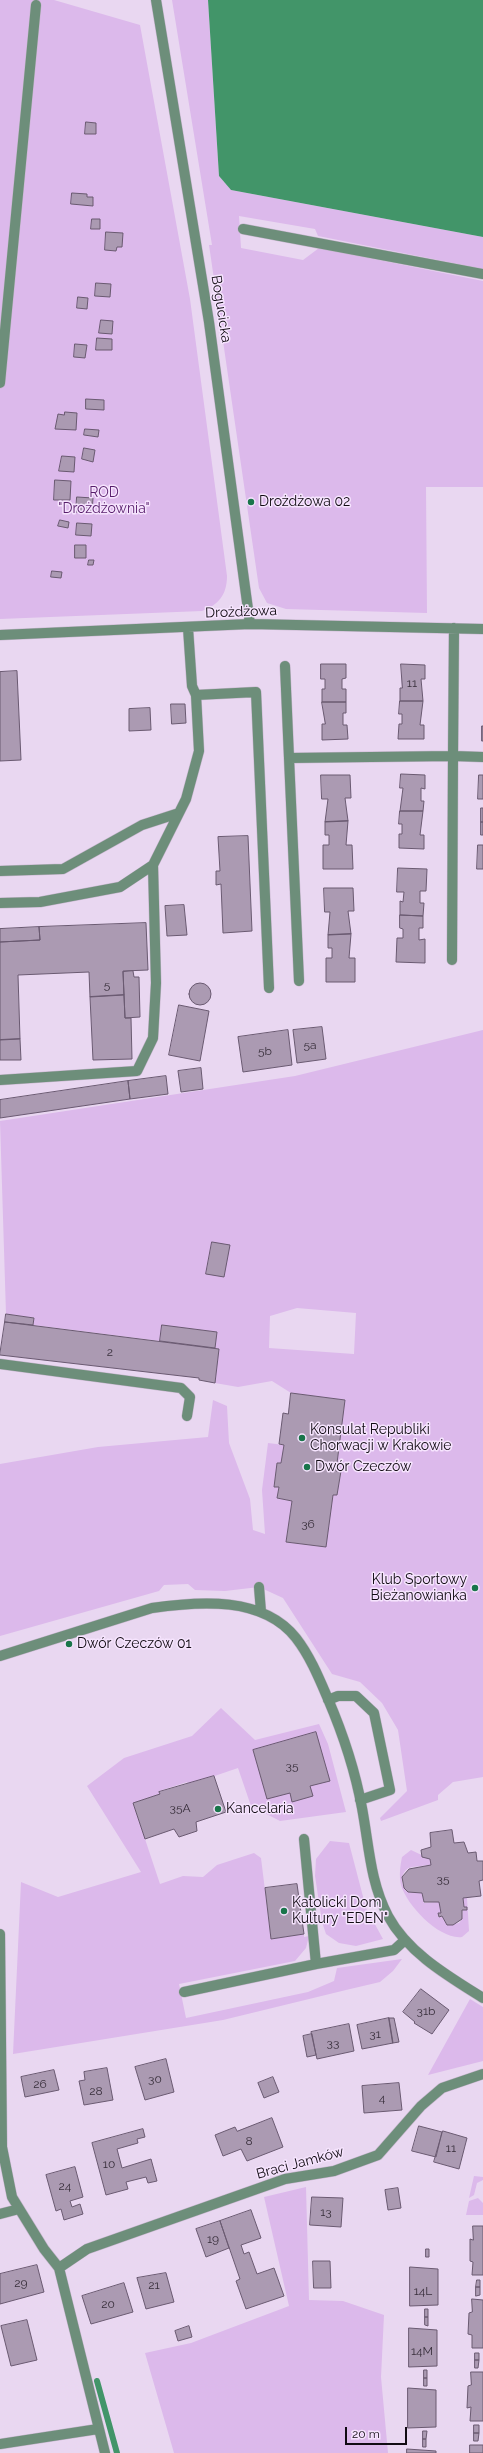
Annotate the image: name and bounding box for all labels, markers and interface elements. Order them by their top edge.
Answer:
street label: Bogucicka [207,274,235,344]
park label: ROD "Drożdżownia" [58,485,150,518]
place label: Drożdżowa 02 [259,494,350,510]
marker: Drożdżowa 02 [246,497,256,507]
street label: Drożdżowa [205,602,277,622]
house number: 11 [407,676,417,690]
house number: 5 [104,978,110,992]
house number: 5a [303,1038,317,1052]
house number: 5b [258,1044,272,1058]
house number: 2 [107,1345,113,1359]
place label: Konsulat Republiki Chorwacji w Krakowie [310,1422,452,1454]
marker: Konsulat Republiki Chorwacji w Krakowie [297,1433,307,1443]
place label: Dwór Czeczów [315,1459,411,1475]
marker: Dwór Czeczów [302,1462,312,1472]
house number: 36 [301,1517,315,1531]
place label: Klub Sportowy Bieżanowianka [371,1572,467,1604]
marker: Klub Sportowy Bieżanowianka [470,1583,480,1593]
place label: Dwór Czeczów 01 [77,1636,192,1652]
marker: Dwór Czeczów 01 [64,1639,74,1649]
house number: 35 [286,1759,298,1773]
house number: 35A [169,1801,191,1815]
place label: Kancelaria [226,1801,294,1817]
marker: Kancelaria [213,1804,223,1814]
house number: 35 [437,1872,449,1886]
place label: Katolicki Dom Kultury "EDEN" [292,1895,388,1928]
marker: Katolicki Dom Kultury "EDEN" [279,1906,289,1916]
house number: 31b [417,2004,435,2018]
house number: 31 [369,2027,381,2041]
house number: 33 [327,2036,339,2050]
house number: 30 [148,2072,162,2086]
house number: 26 [33,2077,47,2091]
house number: 28 [89,2084,103,2098]
house number: 4 [379,2091,385,2105]
house number: 8 [245,2134,253,2148]
house number: 11 [446,2141,456,2155]
street label: Braci Jamków [254,2143,346,2183]
house number: 10 [103,2157,115,2171]
house number: 24 [59,2179,71,2193]
house number: 13 [320,2205,332,2219]
house number: 19 [207,2232,219,2246]
house number: 29 [14,2276,28,2290]
house number: 21 [148,2278,160,2292]
house number: 14L [414,2284,432,2298]
house number: 20 [101,2297,115,2311]
house number: 14M [411,2344,433,2358]
scale bar [347,2419,409,2445]
text: 20 m [352,2427,380,2441]

